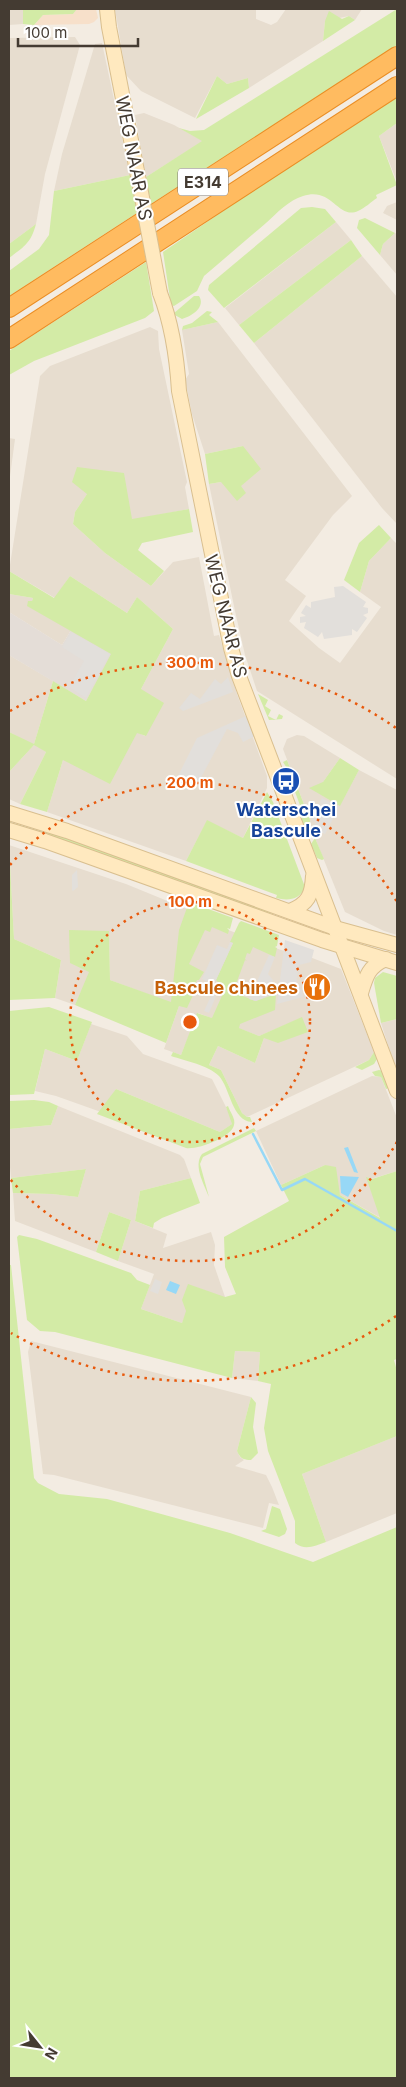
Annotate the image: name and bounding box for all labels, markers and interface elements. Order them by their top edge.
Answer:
scale bar [18,15,138,47]
text: 100 m [25,23,67,42]
street label: WEG NAAR AS [112,94,156,222]
road number: E314 [178,168,228,196]
street label: WEG NAAR AS [201,552,251,680]
text: 300 m [166,653,214,672]
bus stop icon: Waterschei Bascule [271,766,301,796]
text: 200 m [167,773,213,792]
place label: Waterschei Bascule [236,799,336,841]
text: 100 m [168,892,212,911]
restaurant icon: Bascule chinees [302,972,332,1002]
place label: Bascule chinees [154,977,298,998]
centre of rings [181,1013,199,1031]
north arrow [15,2022,65,2072]
text: N [42,2045,62,2063]

